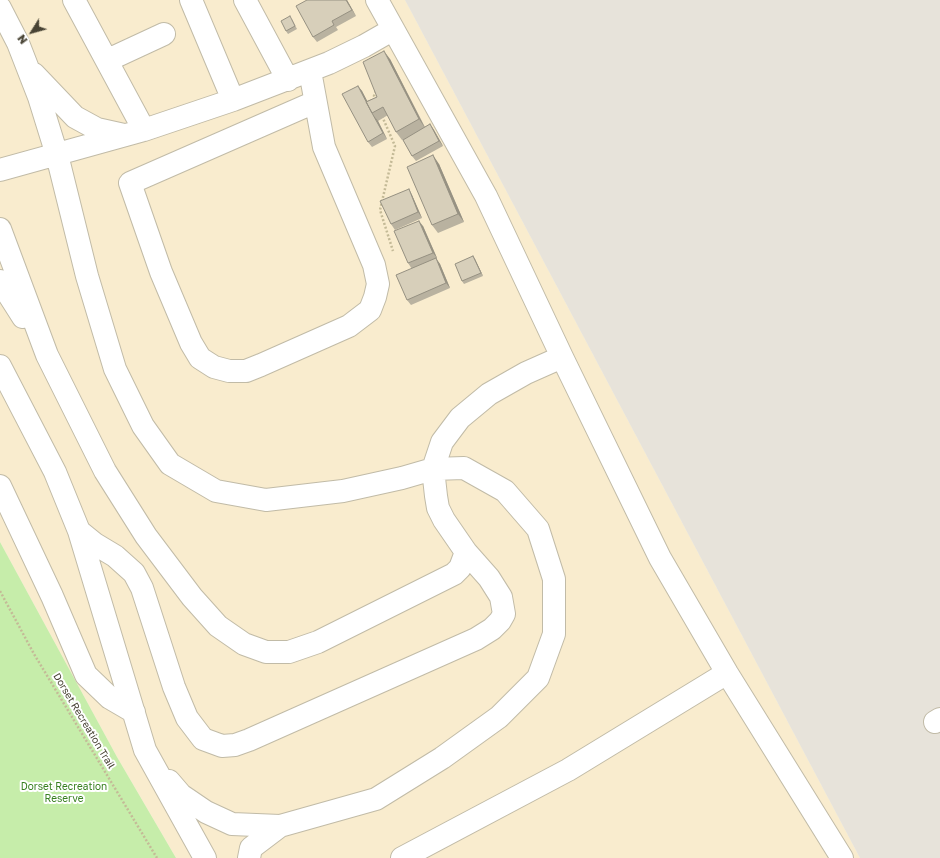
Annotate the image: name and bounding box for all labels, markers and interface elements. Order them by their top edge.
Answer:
north arrow [12,12,52,52]
text: N [14,32,30,47]
street label: Dorset Recreation Trail [51,671,117,771]
park label: Dorset Recreation Reserve [21,781,107,804]

